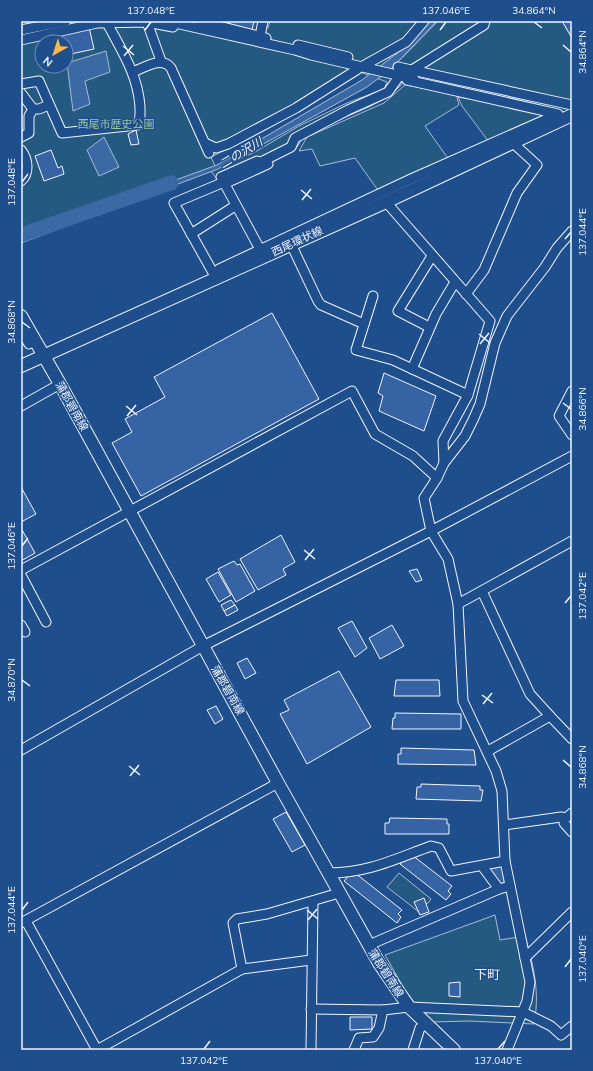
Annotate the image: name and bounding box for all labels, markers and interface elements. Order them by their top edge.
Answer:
text: 137.048°E [127,4,175,17]
text: 137.046°E [422,4,470,17]
text: 34.864°N [512,4,556,17]
text: 34.864°N [576,30,589,74]
north arrow [34,34,74,74]
text: N [40,54,55,70]
park label: 西尾市歴史公園 [78,117,155,131]
water label: 二の沢川 [216,133,267,171]
text: 137.048°E [5,158,18,206]
text: 137.044°E [576,208,589,256]
street label: 西尾環状線 [269,223,325,259]
text: 34.868°N [5,300,18,344]
street label: 蒲郡碧南線 [53,379,91,433]
text: 34.866°N [576,387,589,431]
text: 137.046°E [5,522,18,570]
text: 137.042°E [576,572,589,620]
text: 34.870°N [5,658,18,702]
street label: 蒲郡碧南線 [208,663,248,717]
text: 34.868°N [576,745,589,789]
text: 137.044°E [5,886,18,934]
text: 137.040°E [576,935,589,983]
street label: 蒲郡碧南線 [365,946,407,1000]
district label: 下町 [474,966,500,982]
text: 137.042°E [180,1054,228,1067]
text: 137.040°E [474,1054,522,1067]

